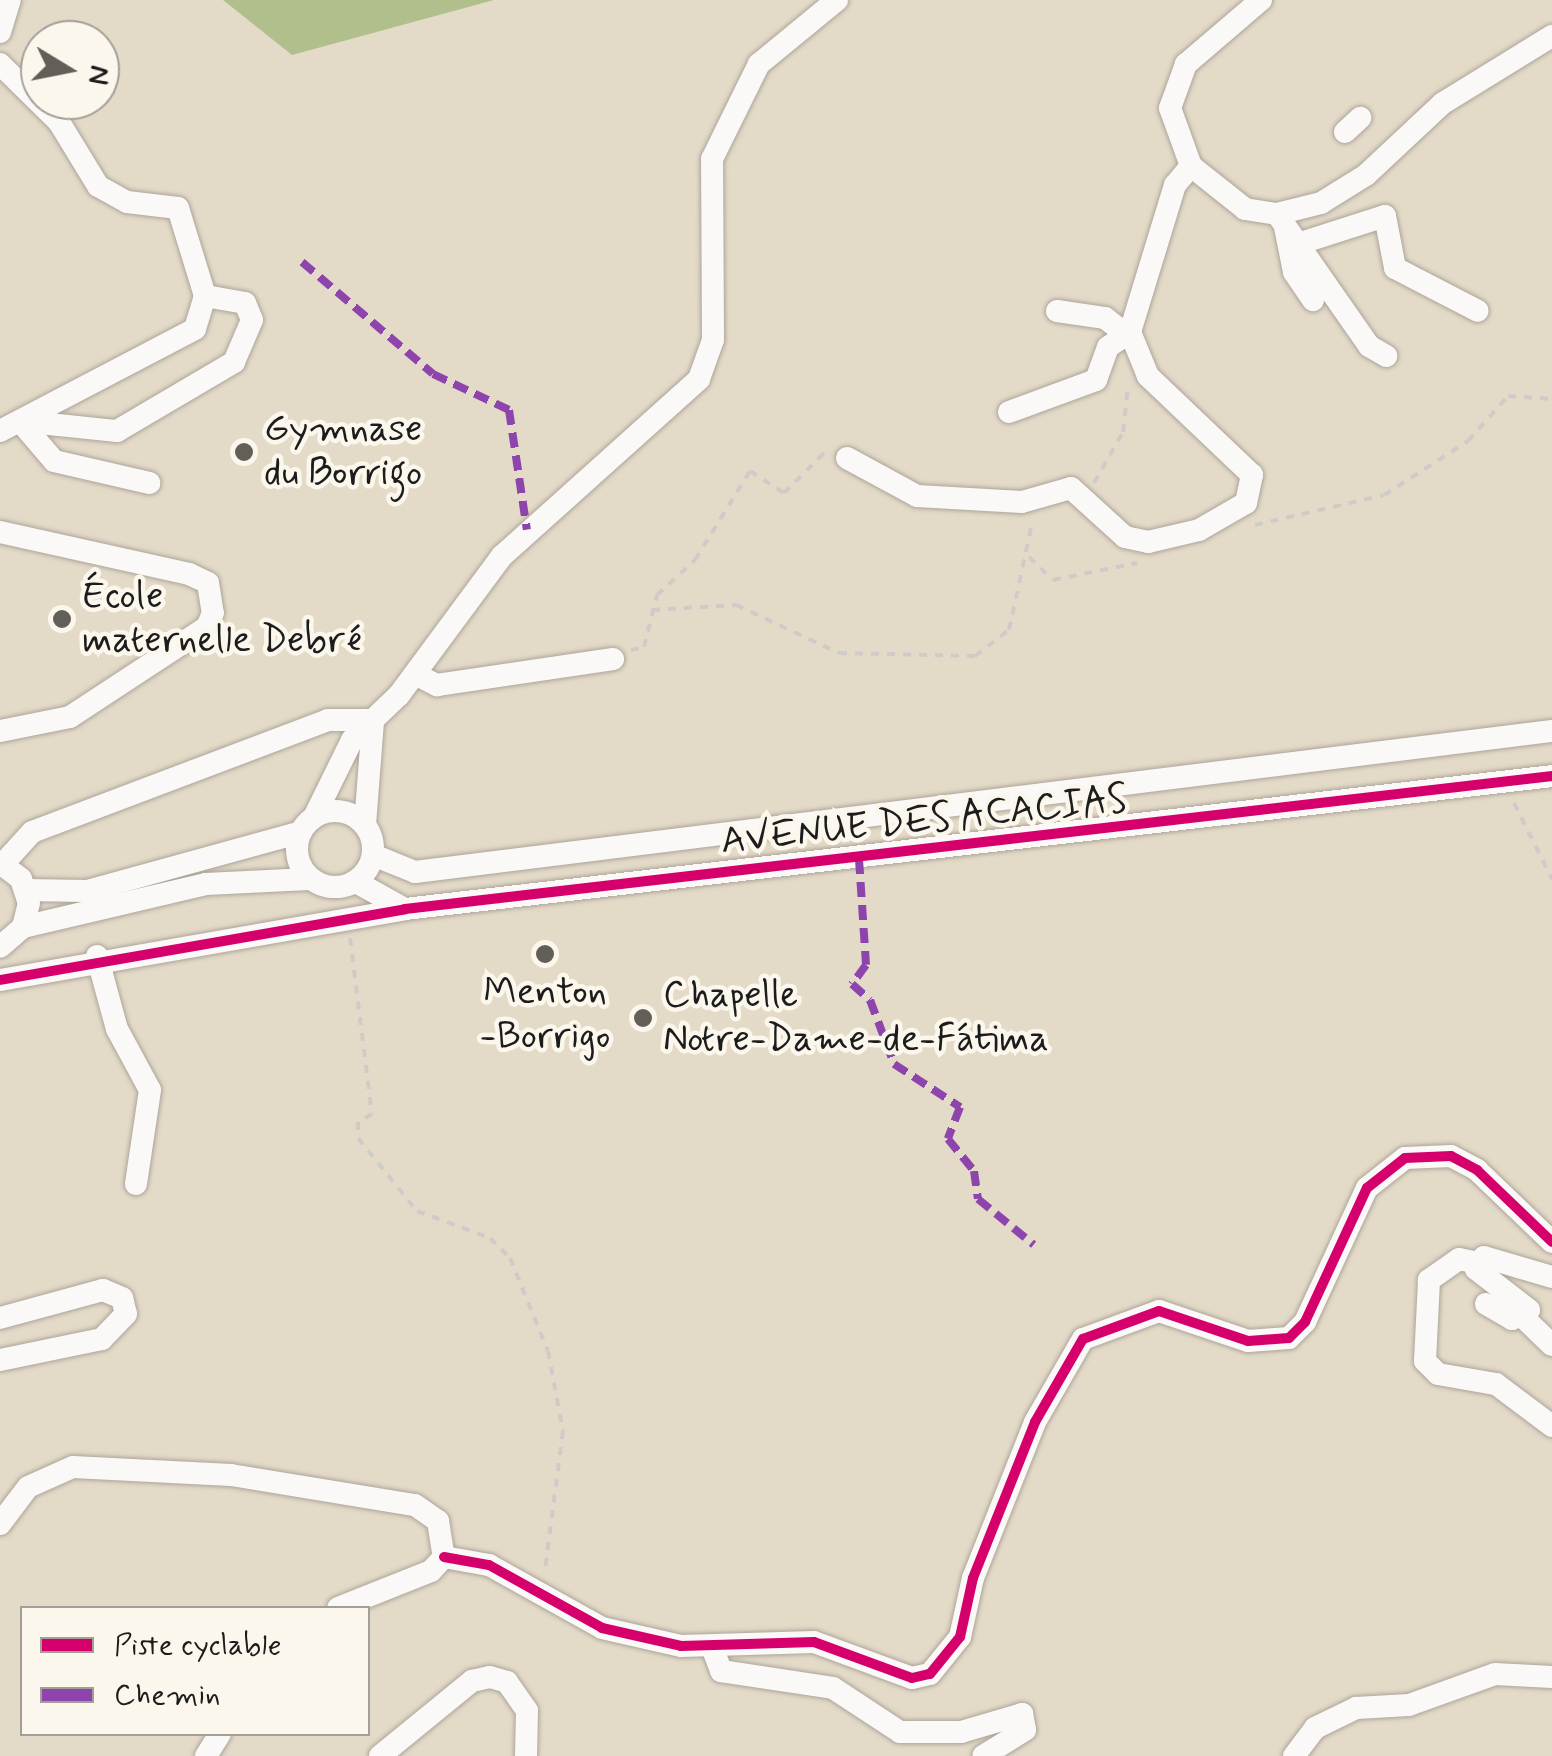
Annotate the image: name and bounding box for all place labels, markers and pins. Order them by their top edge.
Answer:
place label: Gymnase du Borrigo [264,407,423,496]
marker: Gymnase du Borrigo [233,441,255,463]
place label: École maternelle Debré [82,574,361,664]
marker: École maternelle Debré [51,608,73,630]
marker: Menton -Borrigo [534,943,556,965]
place label: Menton -Borrigo [480,970,610,1060]
place label: Chapelle Notre-Dame-de-Fátima [663,973,1049,1062]
marker: Chapelle Notre-Dame-de-Fátima [632,1007,654,1029]

